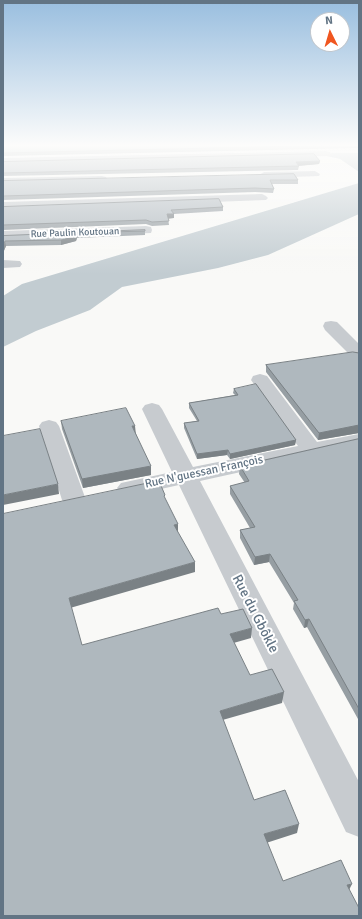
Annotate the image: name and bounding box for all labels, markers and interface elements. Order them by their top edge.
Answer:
north arrow [310,12,350,52]
text: N [325,14,333,27]
street label: Rue Paulin Koutouan [30,225,120,241]
street label: Rue N'guessan François [143,452,265,492]
street label: Rue du Gbôkle [228,572,282,656]

